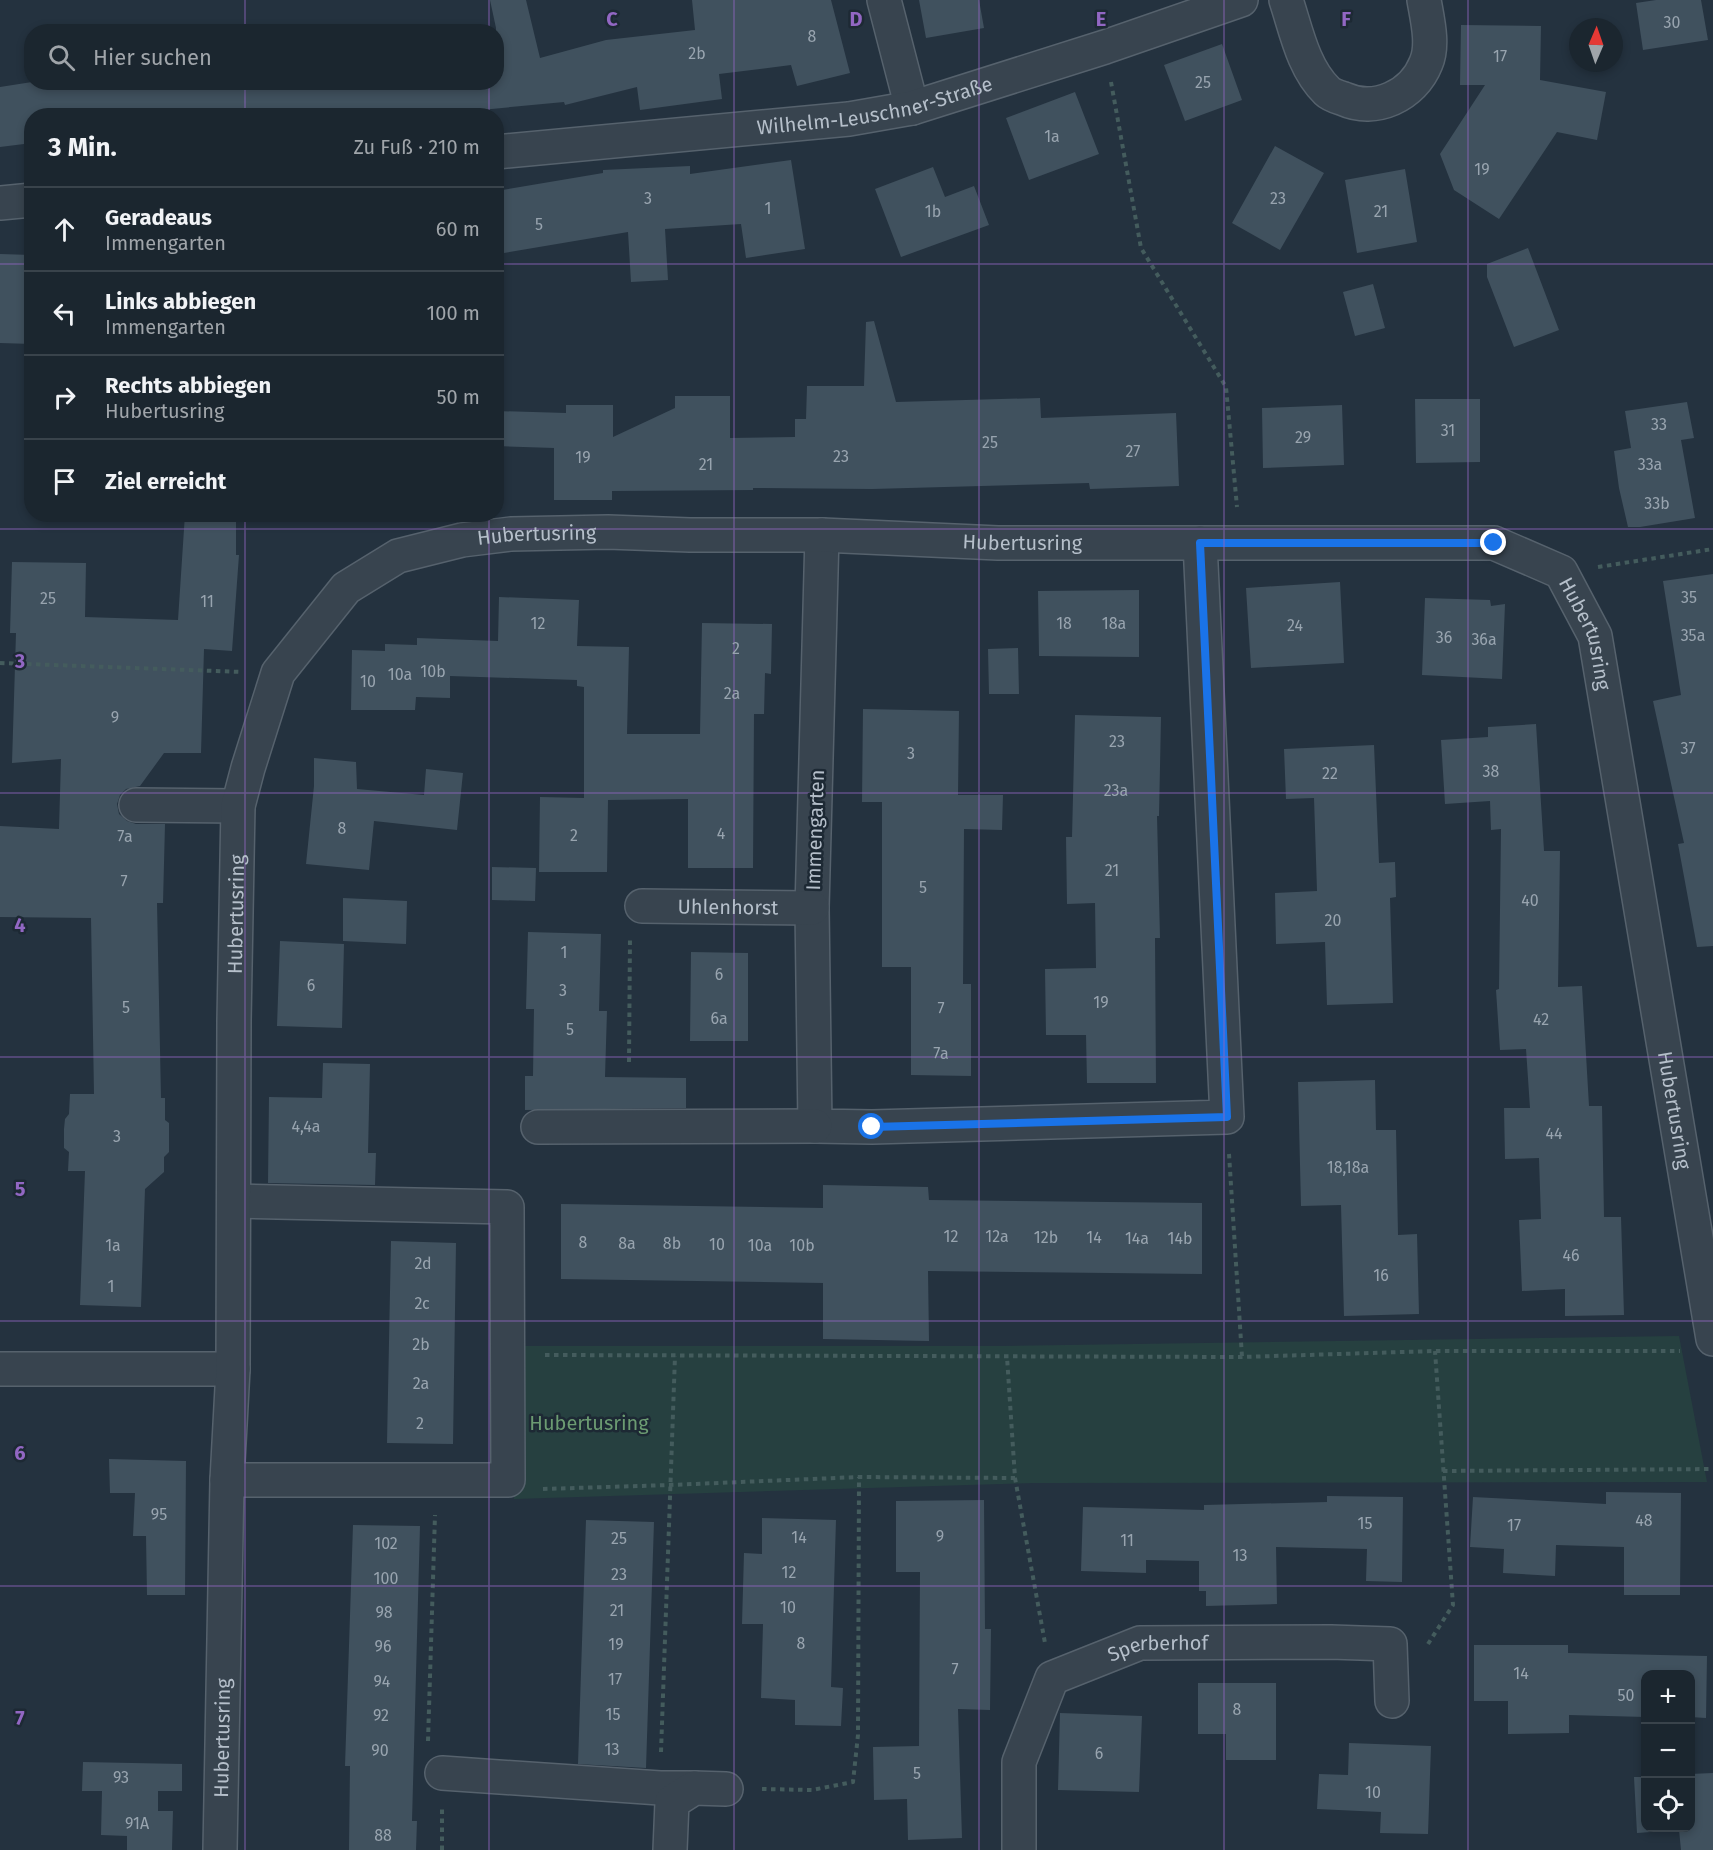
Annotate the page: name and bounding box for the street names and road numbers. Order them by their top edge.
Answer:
street label: Wilhelm-Leuschner-Straße [756,71,995,140]
street label: Hubertusring [476,520,597,550]
street label: Hubertusring [962,529,1083,555]
street label: Hubertusring [1554,573,1616,692]
street label: Immengarten [801,769,829,891]
street label: Hubertusring [223,854,249,974]
street label: Uhlenhorst [677,894,779,920]
street label: Hubertusring [1653,1049,1696,1172]
street label: Sperberhof [1104,1631,1209,1667]
street label: Hubertusring [209,1677,235,1798]

